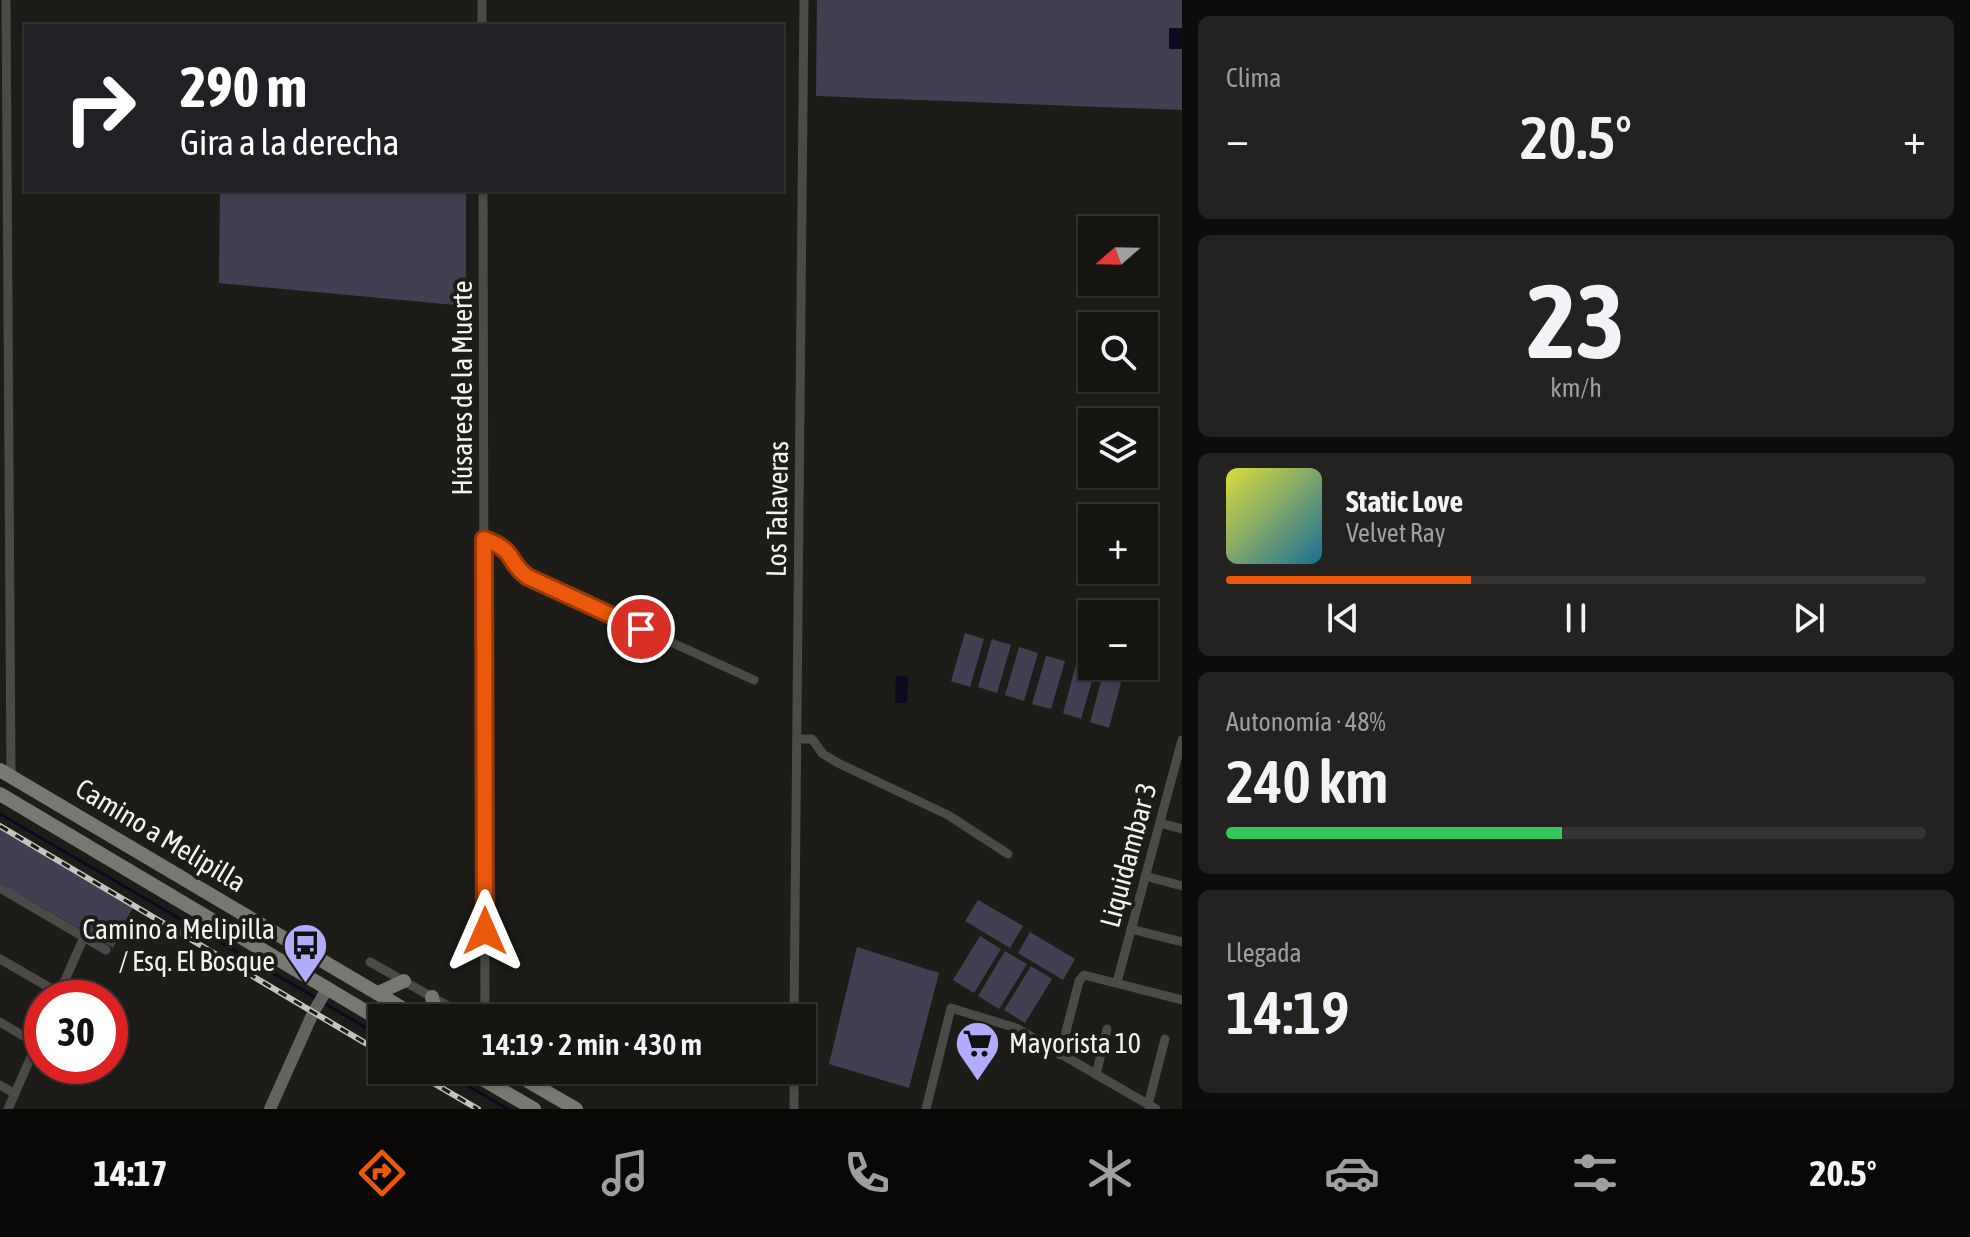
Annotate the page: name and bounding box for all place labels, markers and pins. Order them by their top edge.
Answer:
pin [607,595,675,663]
place label: Camino a Melipilla / Esq. El Bosque [82,913,275,977]
bus stop icon: Camino a Melipilla / Esq. El Bosque [282,921,330,984]
supermarket icon: Mayorista 10 [954,1019,1002,1082]
place label: Mayorista 10 [1009,1027,1141,1059]

